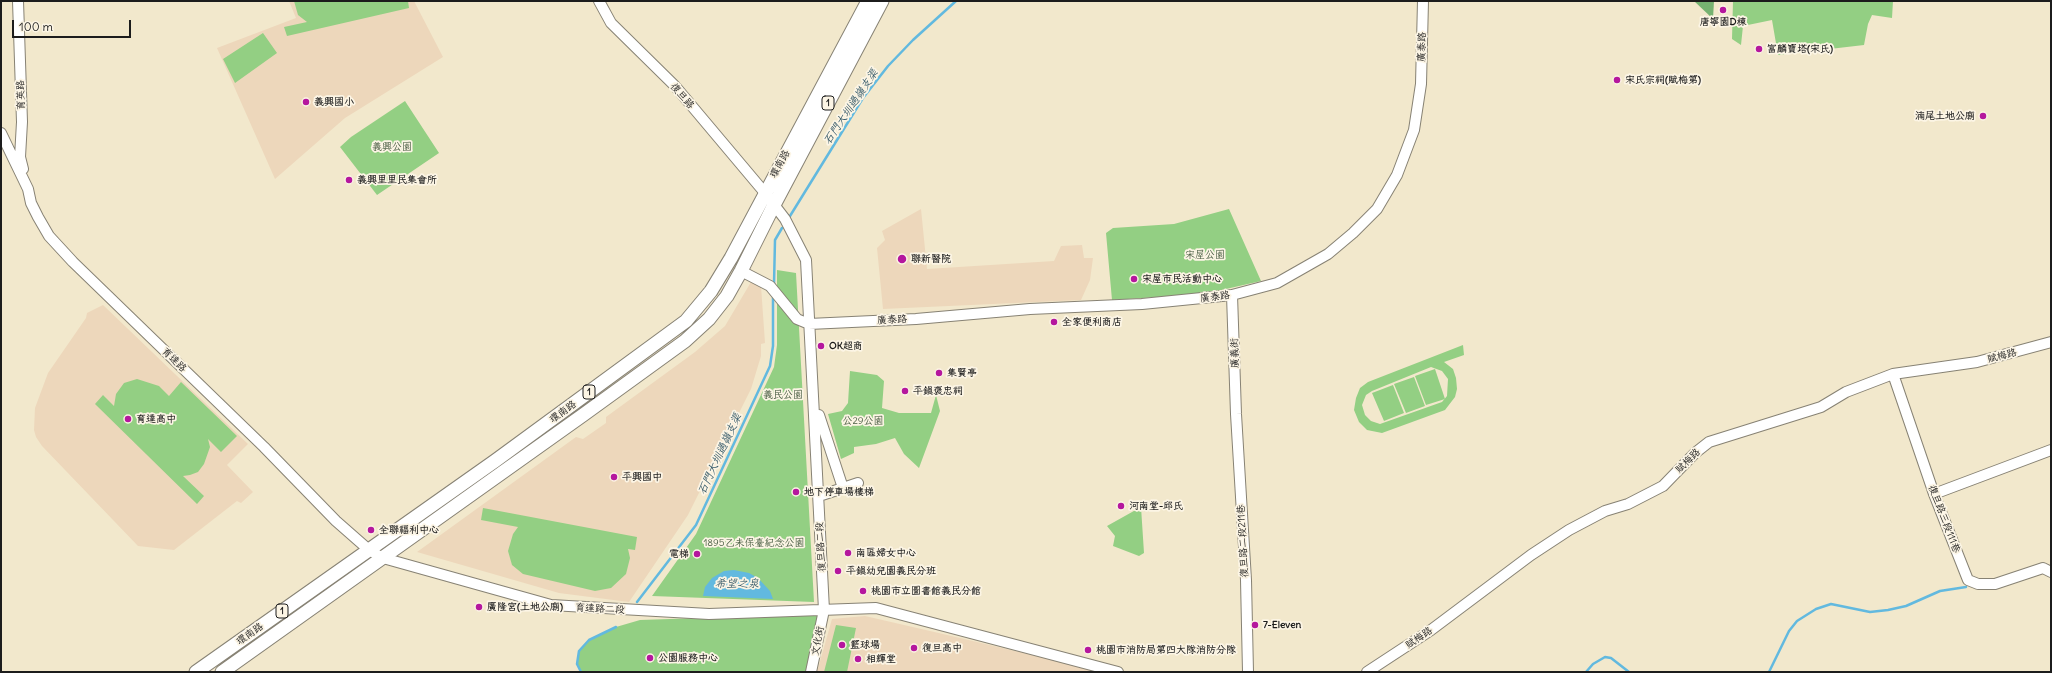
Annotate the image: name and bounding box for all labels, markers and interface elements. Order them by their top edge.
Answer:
marker: 唐寧園D棟 [1718,5,1728,15]
scale bar [14,12,133,38]
place label: 唐寧園D棟 [1699,16,1747,28]
text: 100 m [19,19,53,34]
street label: 廣泰路 [1416,32,1428,62]
place label: 富麟寶塔(宋氏) [1767,43,1833,55]
marker: 富麟寶塔(宋氏) [1754,44,1764,54]
water label: 石門大圳過嶺支渠 [821,67,881,147]
place label: 宋氏宗祠(賦梅第) [1625,74,1701,86]
marker: 宋氏宗祠(賦梅第) [1612,75,1622,85]
street label: 育英路 [14,80,28,110]
street label: 復旦路 [668,81,696,111]
place label: 義興國小 [314,96,354,108]
road number: 1 [822,96,834,110]
marker: 義興國小 [301,97,311,107]
place label: 湳尾土地公廟 [1915,110,1975,122]
marker: 湳尾土地公廟 [1978,111,1988,121]
park label: 義興公園 [372,141,412,153]
street label: 環南路 [767,148,793,180]
place label: 義興里里民集會所 [357,174,437,186]
marker: 義興里里民集會所 [344,175,354,185]
park label: 宋屋公園 [1185,249,1225,261]
marker: 聯新醫院 [896,253,908,265]
place label: 聯新醫院 [911,253,951,265]
place label: 宋屋市民活動中心 [1142,273,1222,285]
marker: 宋屋市民活動中心 [1129,274,1139,284]
street label: 廣泰路 [1199,289,1231,305]
street label: 廣泰路 [877,313,907,327]
place label: 全家便利商店 [1062,316,1122,328]
marker: 全家便利商店 [1049,317,1059,327]
street label: 廣義街 [1228,338,1242,368]
place label: OK超商 [829,340,863,352]
marker: OK超商 [816,341,826,351]
street label: 育達路 [159,345,189,375]
street label: 賦梅路 [1986,347,2018,365]
place label: 集賢亭 [947,367,977,379]
marker: 集賢亭 [934,368,944,378]
road number: 1 [583,385,595,399]
place label: 平鎮褒忠祠 [913,385,963,397]
marker: 平鎮褒忠祠 [900,386,910,396]
park label: 義民公園 [763,389,803,401]
street label: 環南路 [547,398,579,426]
water label: 石門大圳過嶺支渠 [695,411,745,497]
place label: 育達高中 [136,413,176,425]
marker: 育達高中 [123,414,133,424]
park label: 公29公園 [842,415,884,427]
street label: 賦梅路 [1673,446,1703,476]
place label: 平興國中 [622,471,662,483]
marker: 平興國中 [609,472,619,482]
street label: 復旦路三段111巷 [1926,483,1962,555]
place label: 地下停車場樓梯 [804,486,874,498]
marker: 地下停車場樓梯 [791,487,801,497]
place label: 河南堂-邱氏 [1129,500,1183,512]
marker: 河南堂-邱氏 [1116,501,1126,511]
street label: 復旦路二段211巷 [1235,504,1251,578]
street label: 復旦路二段 [814,522,828,572]
place label: 全聯福利中心 [379,524,439,536]
marker: 全聯福利中心 [366,525,376,535]
park label: 1895乙未保臺紀念公園 [703,537,805,549]
place label: 南區婦女中心 [856,547,916,559]
place label: 電梯 [669,548,689,560]
marker: 南區婦女中心 [843,548,853,558]
marker: 電梯 [692,549,702,559]
place label: 平鎮幼兒園義民分班 [846,565,936,577]
marker: 平鎮幼兒園義民分班 [833,566,843,576]
water label: 希望之泉 [715,577,759,591]
place label: 桃園市立圖書館義民分館 [871,585,981,597]
marker: 桃園市立圖書館義民分館 [858,586,868,596]
place label: 廣隆宮(土地公廟) [487,601,563,613]
marker: 廣隆宮(土地公廟) [474,602,484,612]
street label: 育達路二段 [575,602,625,616]
road number: 1 [276,604,288,618]
place label: 7-Eleven [1263,619,1301,631]
street label: 環南路 [234,620,266,648]
marker: 7-Eleven [1250,620,1260,630]
street label: 文化街 [809,625,827,657]
street label: 賦梅路 [1403,625,1435,651]
place label: 籃球場 [850,639,880,651]
marker: 籃球場 [837,640,847,650]
place label: 復旦高中 [922,642,962,654]
marker: 復旦高中 [909,643,919,653]
place label: 桃園市消防局第四大隊消防分隊 [1096,644,1236,656]
marker: 桃園市消防局第四大隊消防分隊 [1083,645,1093,655]
place label: 公園服務中心 [658,652,718,664]
marker: 公園服務中心 [645,653,655,663]
place label: 相輝堂 [866,653,896,665]
marker: 相輝堂 [853,654,863,664]

